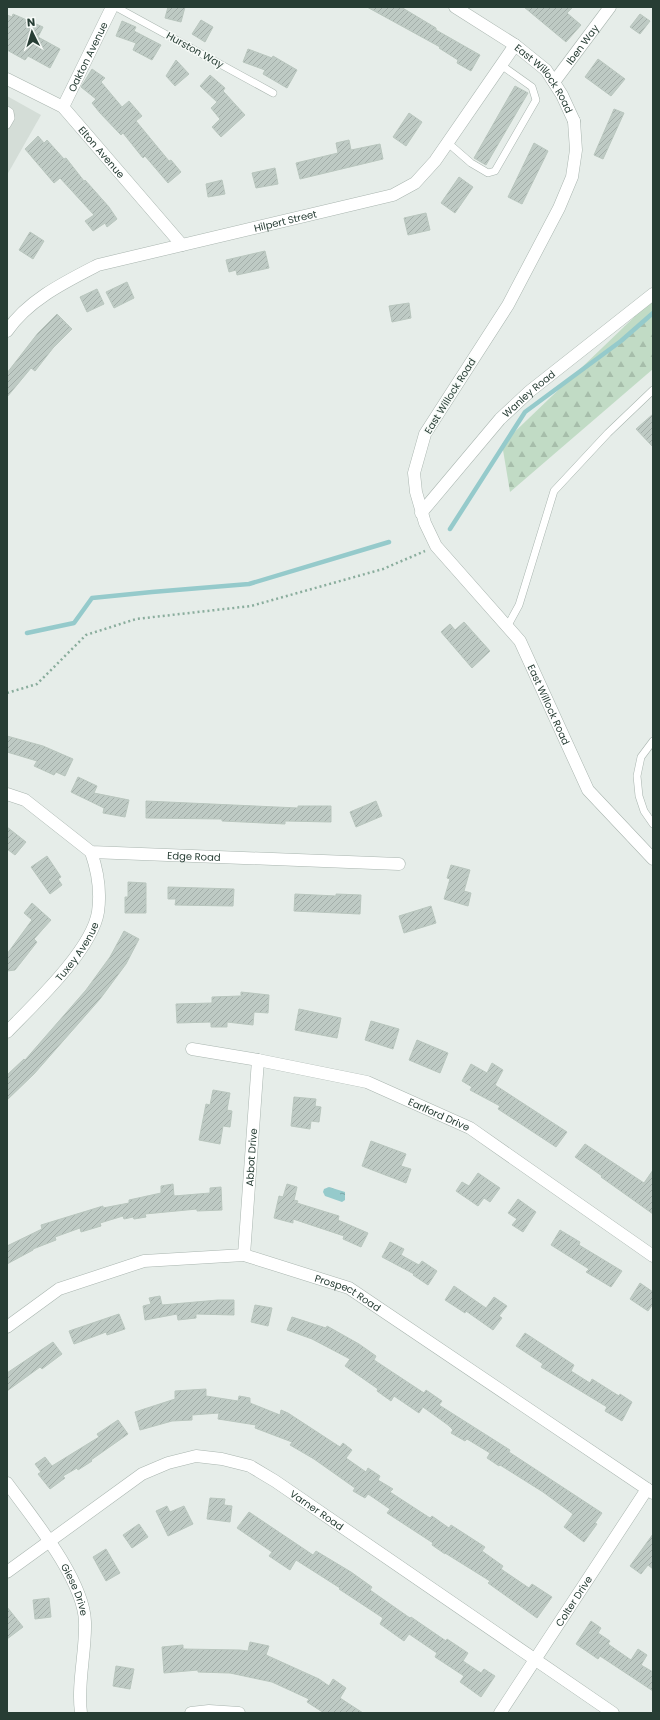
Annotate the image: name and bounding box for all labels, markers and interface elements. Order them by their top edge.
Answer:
north arrow [12,12,52,52]
text: N [26,14,36,30]
street label: Oakton Avenue [64,19,111,94]
street label: Iben Way [562,21,602,68]
street label: Hurston Way [164,28,227,72]
street label: East Willock Road [511,40,577,115]
street label: Elton Avenue [75,123,128,181]
street label: Hilpert Street [252,206,318,235]
street label: East Willock Road [421,355,479,437]
street label: Wanley Road [499,366,558,421]
street label: East Willock Road [524,662,574,747]
street label: Edge Road [167,847,221,865]
street label: Tuxey Avenue [51,920,102,984]
street label: Earlford Drive [406,1094,472,1134]
street label: Abbot Drive [241,1128,261,1187]
street label: Prospect Road [313,1270,384,1315]
street label: Varner Road [287,1486,347,1534]
street label: Giese Drive [57,1560,92,1617]
street label: Colter Drive [551,1573,596,1629]

